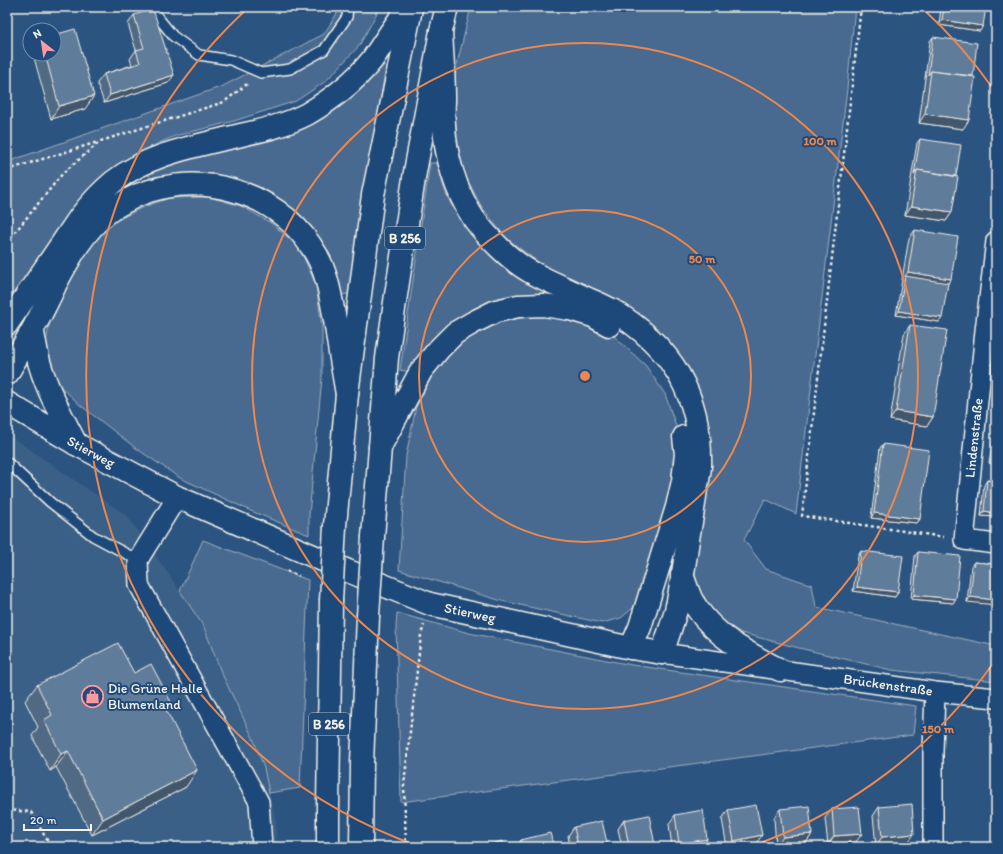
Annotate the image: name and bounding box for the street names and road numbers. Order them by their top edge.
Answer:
road number: B 256 [385,227,425,249]
street label: Lindenstraße [961,397,987,479]
street label: Stierweg [64,432,119,472]
street label: Stierweg [443,599,498,627]
street label: Brückenstraße [842,670,934,700]
road number: B 256 [309,713,349,735]

